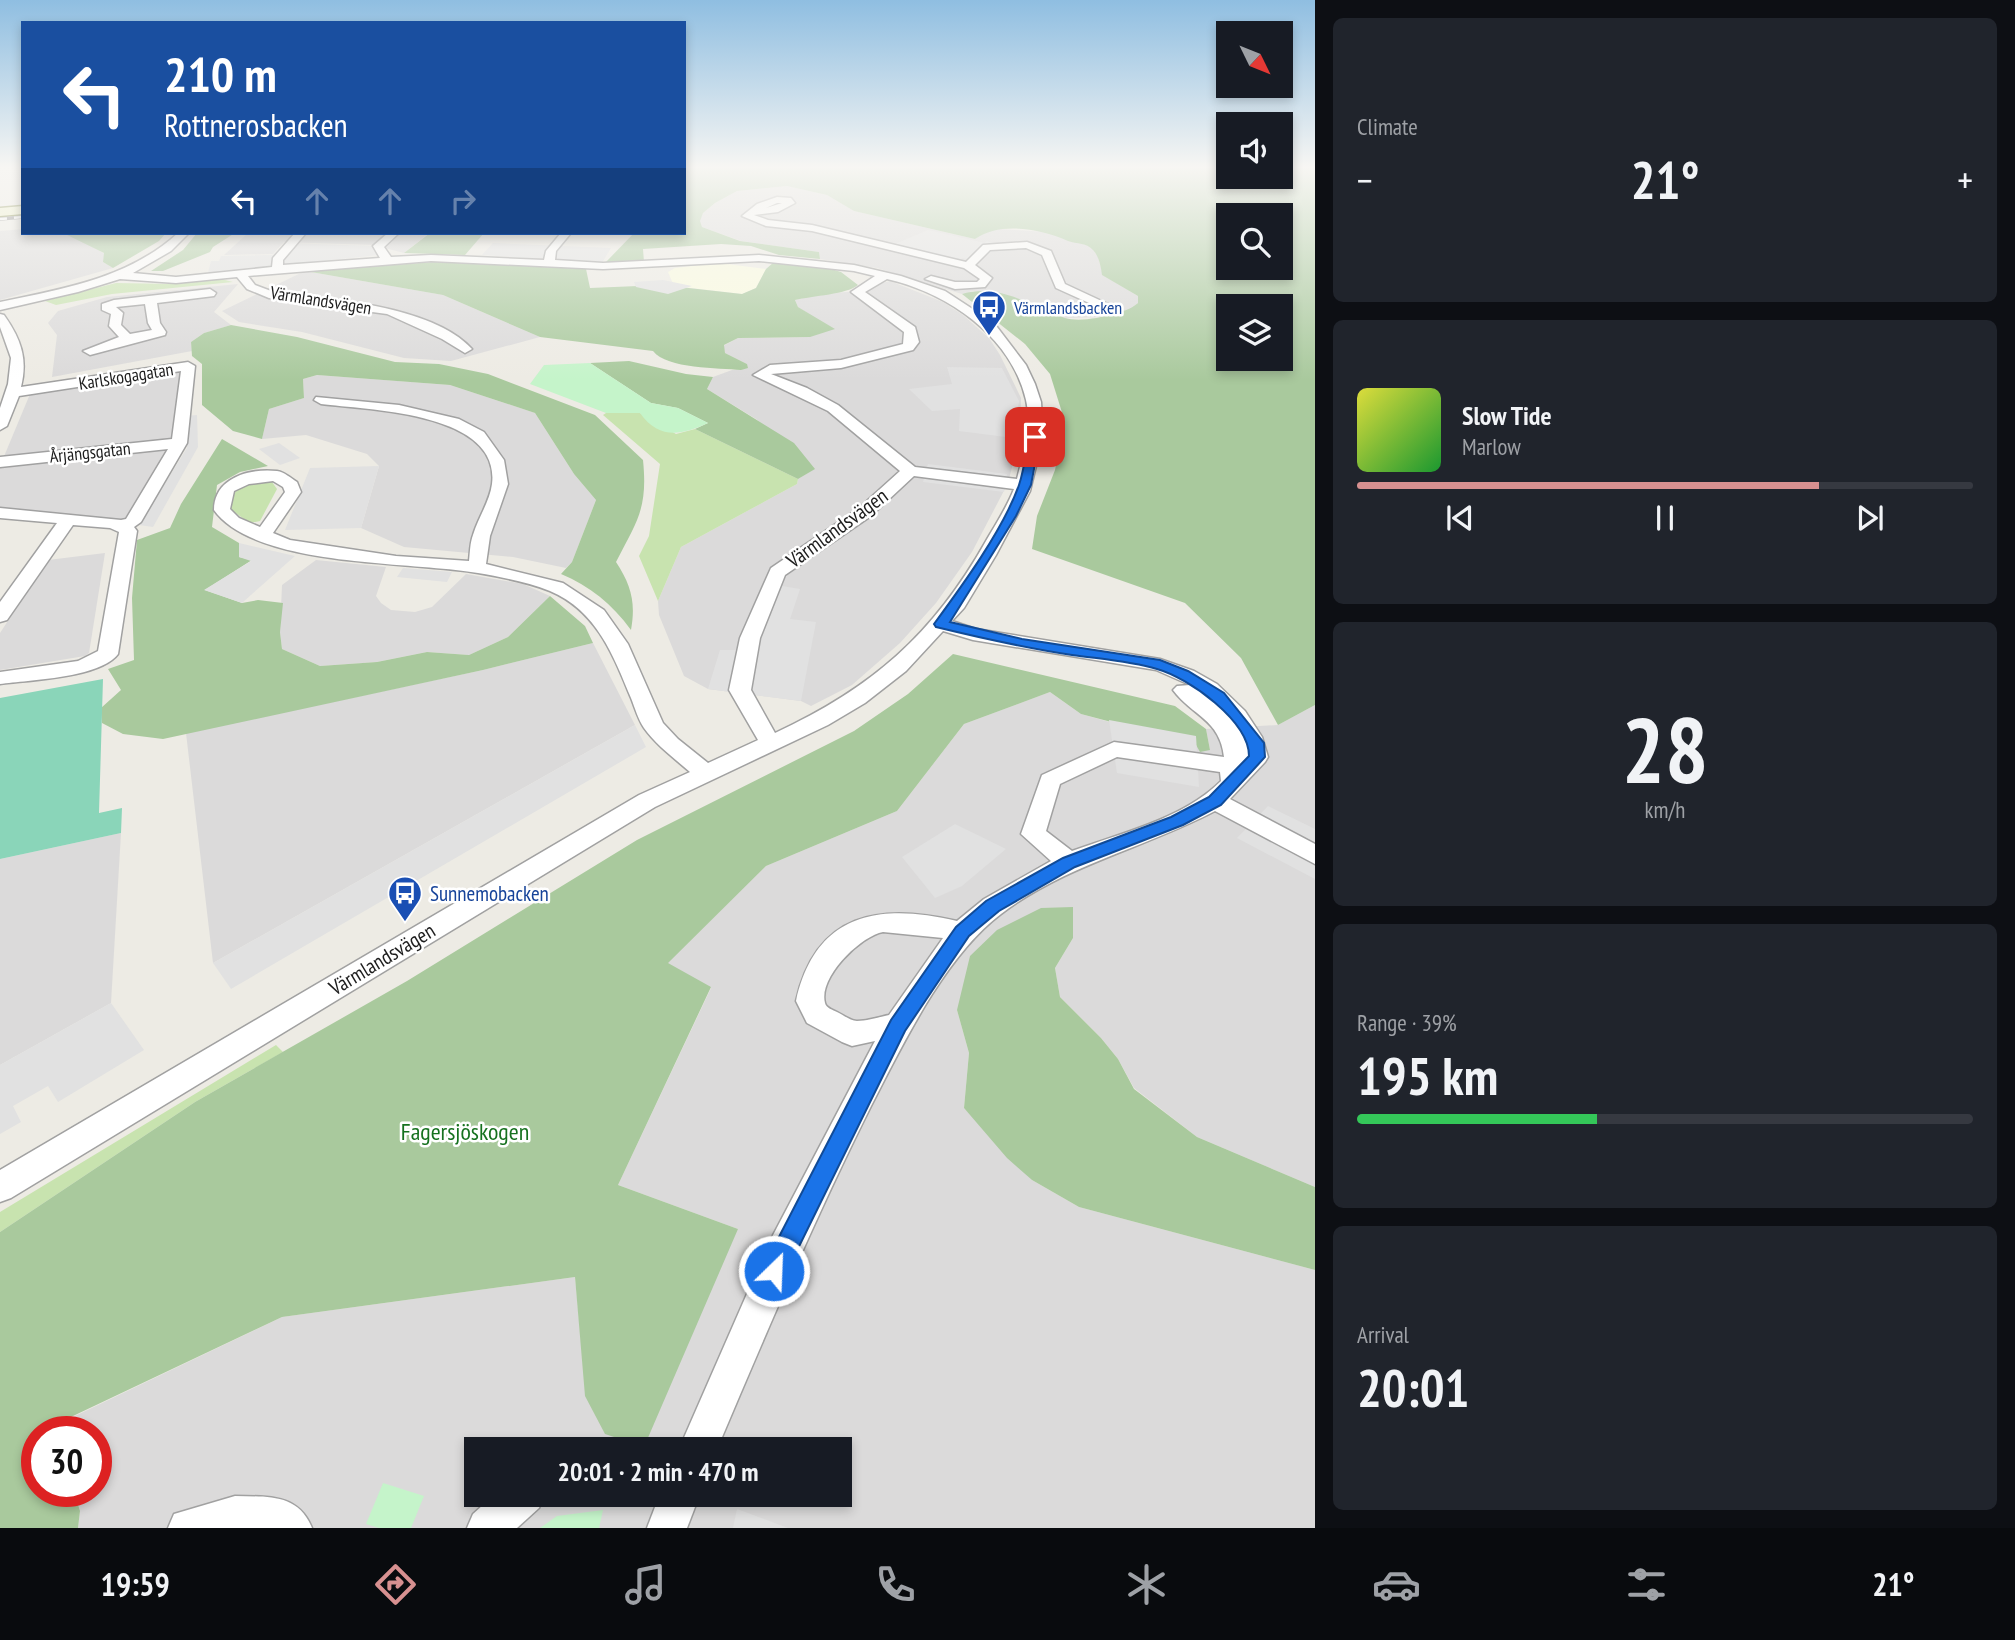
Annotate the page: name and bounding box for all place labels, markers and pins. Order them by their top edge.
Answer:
bus stop icon: Värmlandsbacken [970,288,1008,337]
place label: Värmlandsbacken [1013,296,1122,319]
pin [1005,407,1065,467]
bus stop icon: Sunnemobacken [386,874,424,923]
place label: Sunnemobacken [430,880,549,907]

